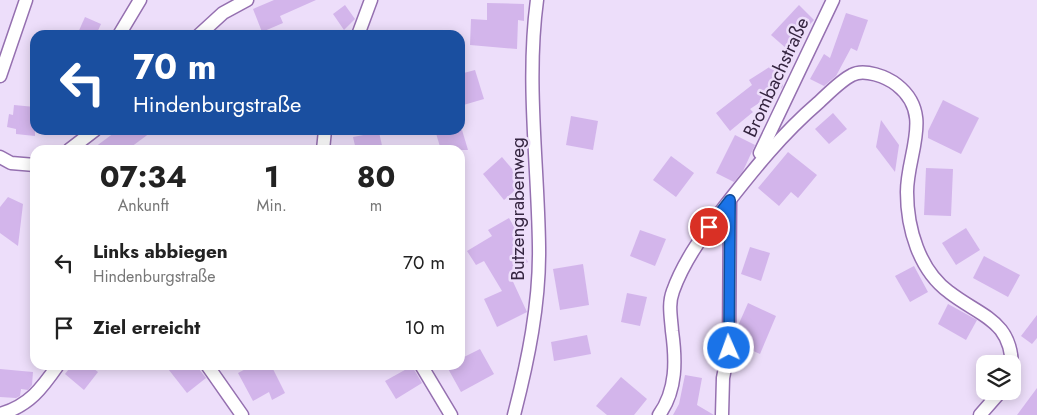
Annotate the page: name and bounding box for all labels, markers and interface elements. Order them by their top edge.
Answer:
street label: Brombachstraße [736,12,816,141]
text: 70 m [133,42,216,92]
icon: left [50,50,115,115]
text: Hindenburgstraße [133,88,301,120]
street label: Butzengrabenweg [504,137,531,281]
text: 07:34 [100,155,187,198]
text: 1 [264,155,279,198]
text: 80 [357,155,395,198]
text: Ankunft [118,194,169,217]
text: Min. [257,194,287,217]
text: m [370,194,382,217]
pin [688,206,730,248]
icon: arrive [695,213,723,241]
text: Links abbiegen [93,238,228,265]
icon: left [50,249,78,277]
text: 70 m [403,249,445,276]
text: Hindenburgstraße [93,265,215,288]
icon: arrive [50,314,78,342]
text: Ziel erreicht [93,314,200,341]
text: 10 m [405,314,445,341]
position arrow [702,321,754,373]
map controls [976,355,1021,400]
button: layers [976,355,1021,400]

